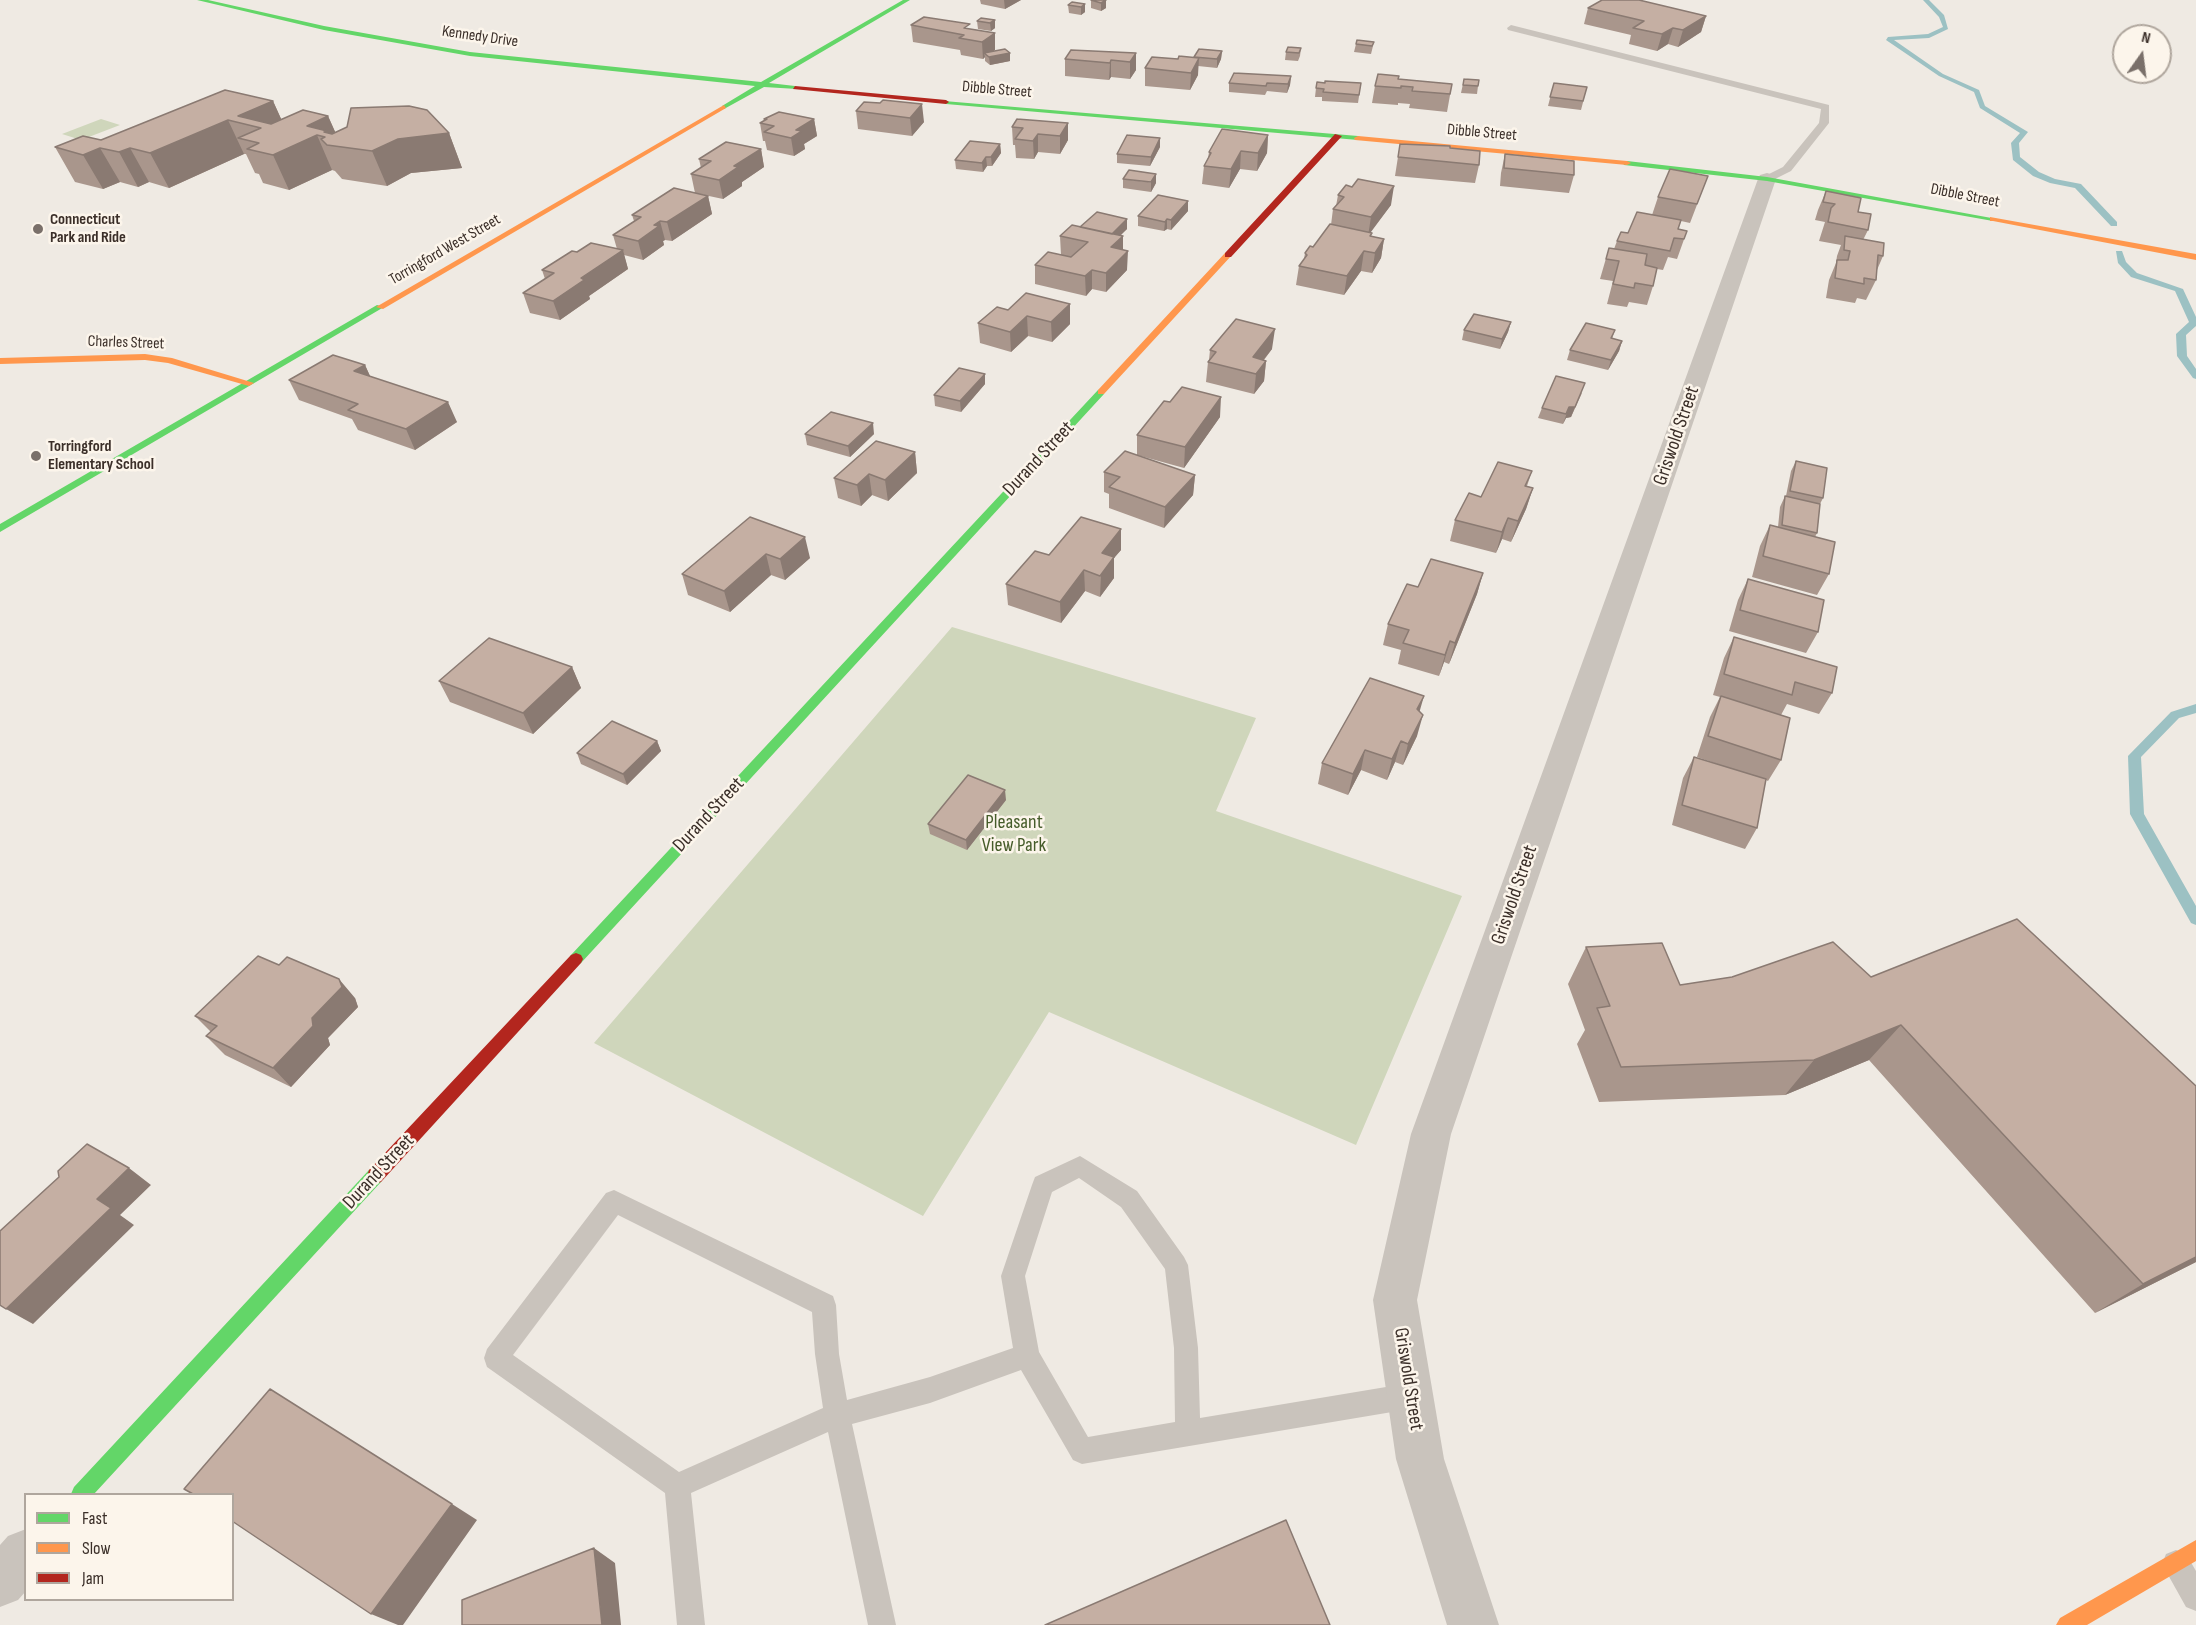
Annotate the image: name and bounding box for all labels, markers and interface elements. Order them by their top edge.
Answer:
street label: Kennedy Drive [441,22,519,52]
north arrow [2112,24,2172,84]
text: N [2140,28,2152,48]
street label: Dibble Street [961,77,1033,103]
street label: Dibble Street [1446,120,1518,146]
street label: Dibble Street [1929,180,2001,212]
place label: Connecticut Park and Ride [50,210,126,248]
street label: Torringford West Street [386,210,504,290]
marker: Connecticut Park and Ride [31,222,45,236]
street label: Charles Street [87,332,165,354]
street label: Griswold Street [1649,383,1705,489]
street label: Durand Street [998,417,1080,501]
place label: Torringford Elementary School [48,437,154,475]
marker: Torringford Elementary School [29,449,43,463]
street label: Durand Street [668,773,750,857]
park label: Pleasant View Park [982,811,1046,858]
street label: Griswold Street [1487,842,1543,948]
street label: Durand Street [338,1130,420,1214]
street label: Griswold Street [1388,1326,1428,1432]
legend [24,1493,234,1601]
text: Fast [82,1508,107,1529]
text: Slow [82,1538,111,1559]
text: Jam [82,1568,104,1589]

